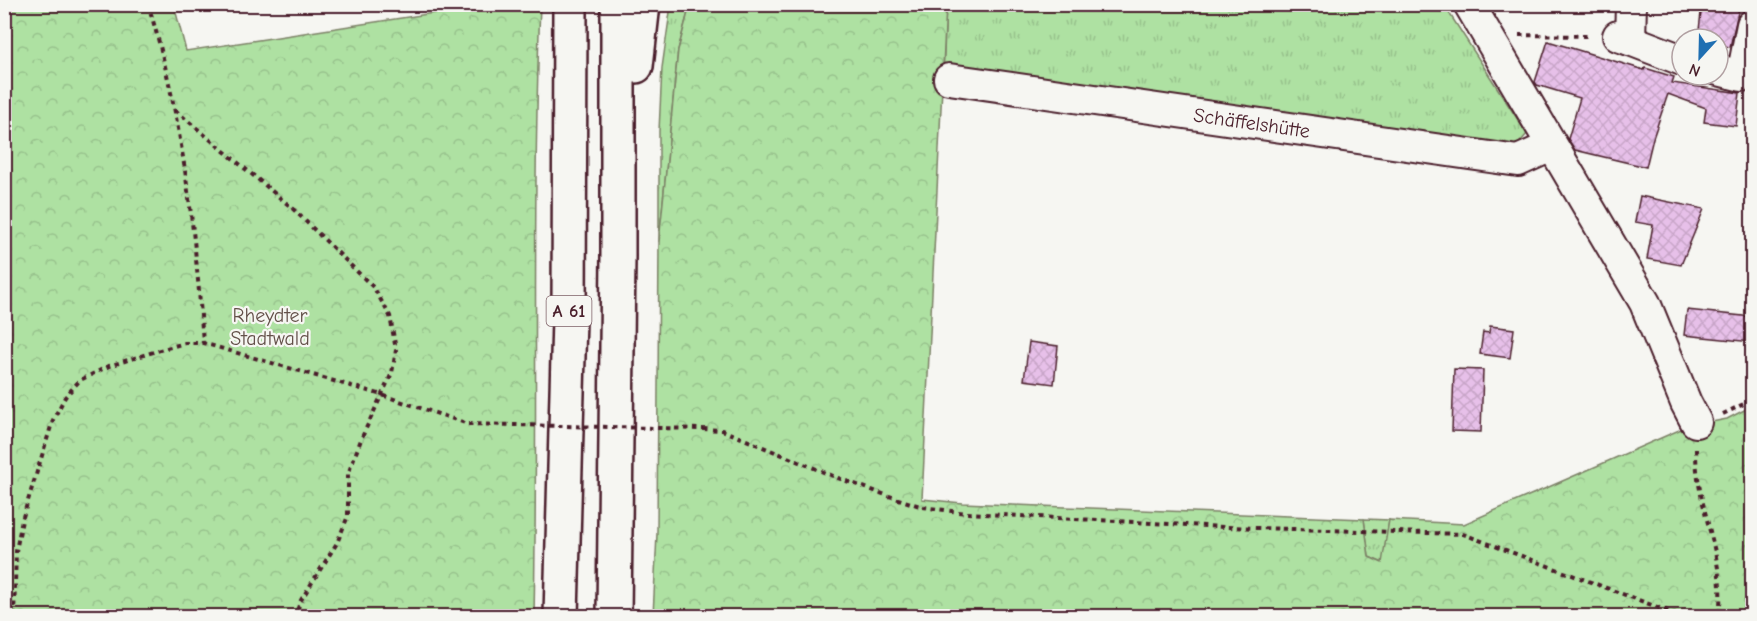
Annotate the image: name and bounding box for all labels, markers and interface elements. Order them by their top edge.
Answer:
north arrow [1670,27,1730,87]
text: N [1687,60,1703,80]
street label: Schäffelshütte [1192,103,1311,143]
road number: A 61 [546,296,592,326]
park label: Rheydter Stadtwald [230,304,310,350]

